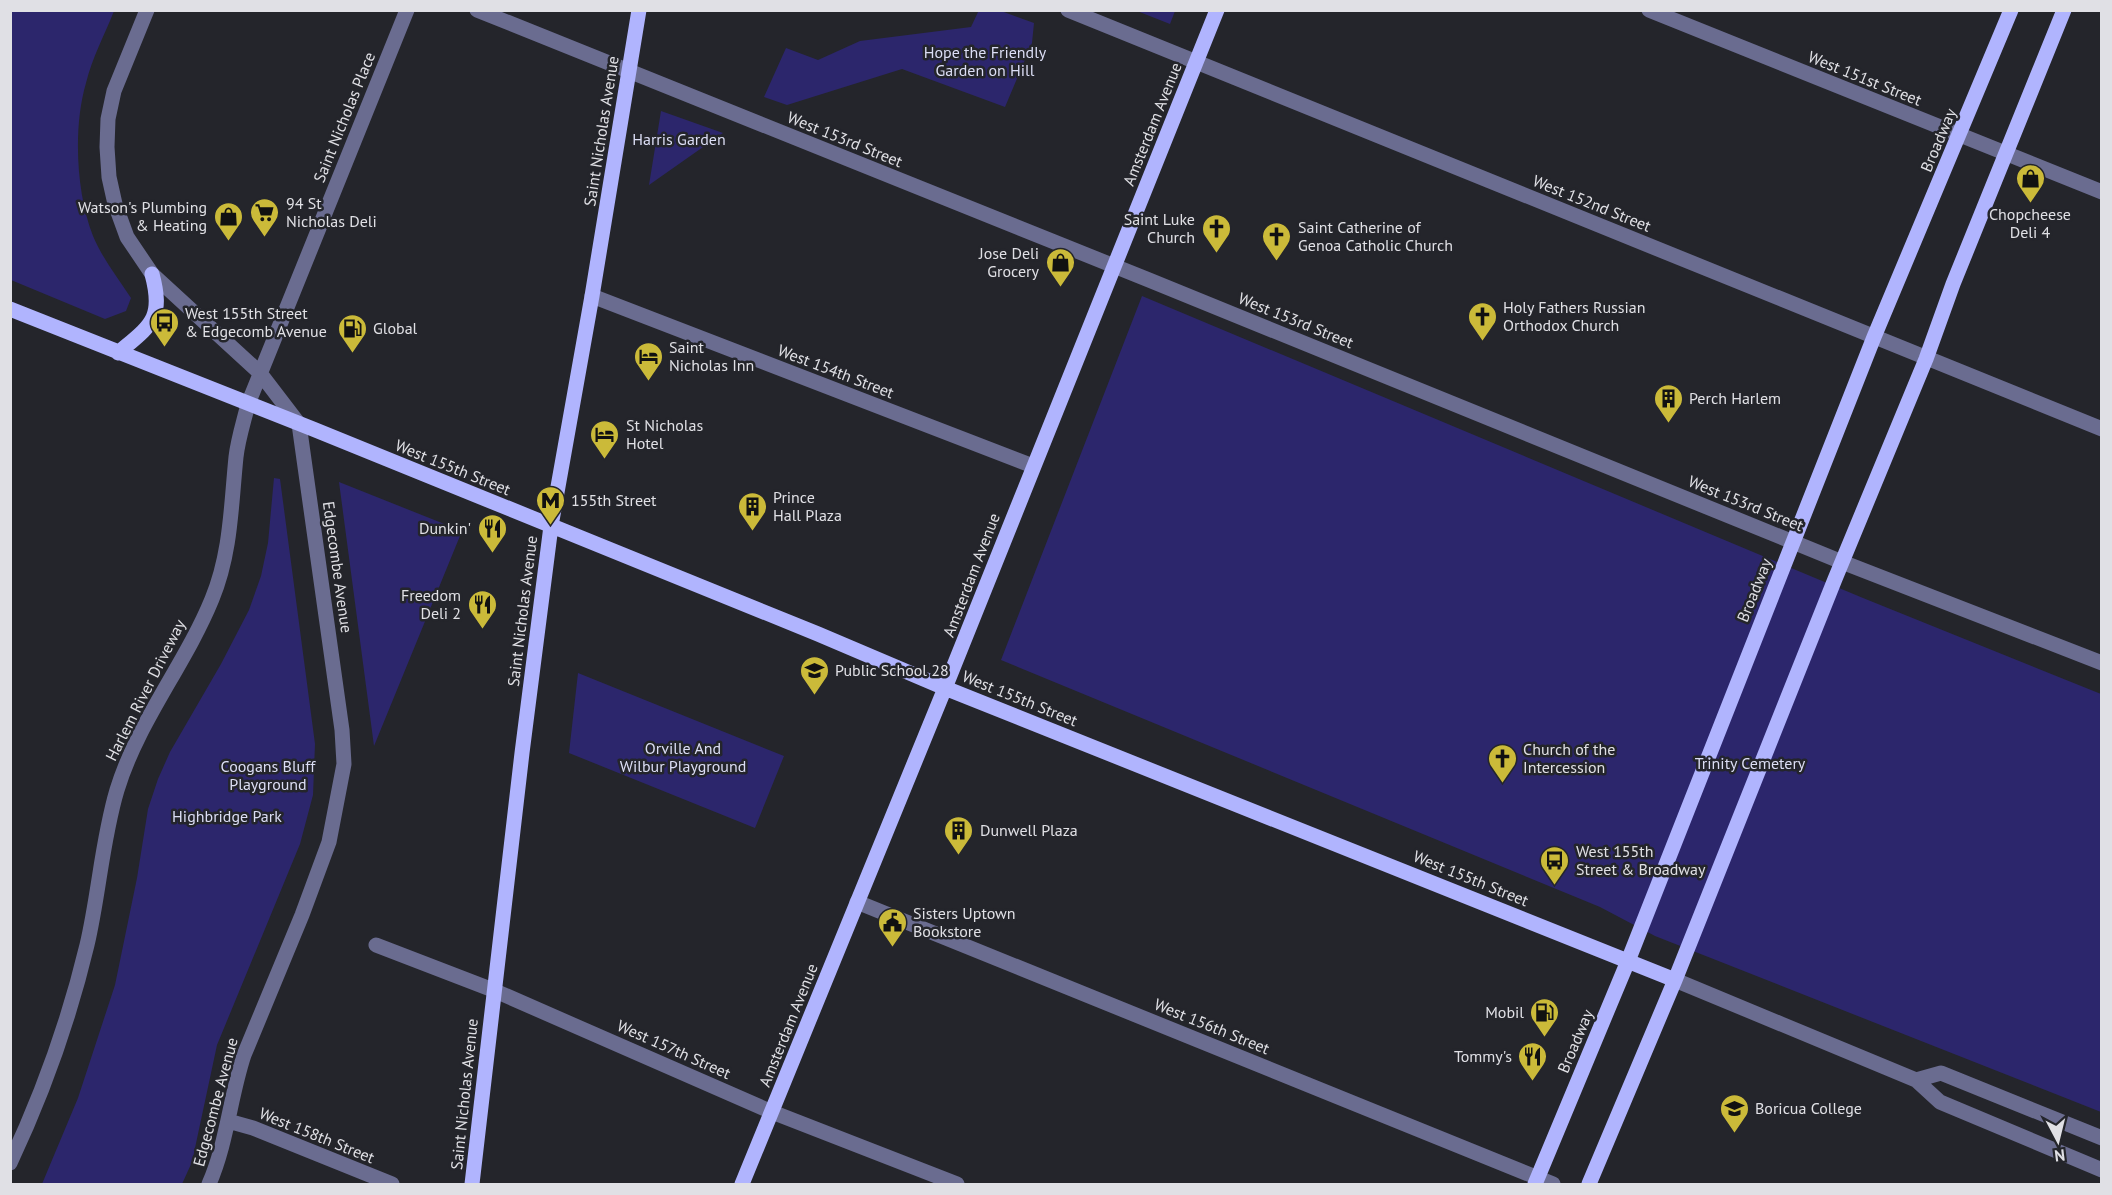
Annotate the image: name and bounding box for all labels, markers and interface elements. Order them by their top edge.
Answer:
park label: Hope the Friendly Garden on Hill [924,42,1047,80]
street label: West 151st Street [1805,46,1925,110]
street label: Saint Nicholas Place [309,49,379,185]
street label: Saint Nicholas Avenue [579,54,623,208]
street label: Amsterdam Avenue [1118,59,1186,189]
street label: Broadway [1916,105,1961,175]
street label: West 153rd Street [784,107,906,171]
park label: Harris Garden [632,129,726,149]
shop icon: Chopcheese Deli 4 [2014,162,2046,204]
street label: West 152nd Street [1530,170,1655,236]
place label: 94 St Nicholas Deli [286,193,377,231]
supermarket icon: 94 St Nicholas Deli [249,196,281,238]
place label: Watson's Plumbing & Heating [78,197,207,235]
shop icon: Watson's Plumbing & Heating [212,200,244,242]
place label: Chopcheese Deli 4 [1989,204,2071,242]
place label: Saint Luke Church [1124,209,1195,247]
church icon: Saint Luke Church [1200,212,1232,254]
place label: Saint Catherine of Genoa Catholic Church [1298,217,1453,255]
church icon: Saint Catherine of Genoa Catholic Church [1261,220,1293,262]
place label: Jose Deli Grocery [978,243,1040,281]
shop icon: Jose Deli Grocery [1044,246,1076,288]
street label: West 153rd Street [1235,288,1357,352]
place label: Holy Fathers Russian Orthodox Church [1503,297,1646,335]
church icon: Holy Fathers Russian Orthodox Church [1466,300,1498,342]
place label: West 155th Street & Edgecomb Avenue [185,303,327,341]
bus stop icon: West 155th Street & Edgecomb Avenue [148,306,180,348]
fuel station icon: Global [336,312,368,354]
place label: Global [373,318,418,338]
place label: Saint Nicholas Inn [669,337,754,375]
hotel icon: Saint Nicholas Inn [632,340,664,382]
street label: West 154th Street [775,340,897,403]
building icon: Perch Harlem [1652,382,1684,424]
place label: Perch Harlem [1689,388,1781,408]
place label: St Nicholas Hotel [626,415,703,453]
hotel icon: St Nicholas Hotel [589,418,621,460]
street label: West 155th Street [392,435,514,499]
street label: West 153rd Street [1685,471,1807,535]
metro station icon: 155th Street [534,484,566,526]
place label: Prince Hall Plaza [773,487,842,525]
place label: 155th Street [571,490,657,510]
building icon: Prince Hall Plaza [736,490,768,532]
street label: Edgecombe Avenue [319,500,357,634]
street label: Amsterdam Avenue [938,510,1004,640]
restaurant icon: Dunkin' [476,512,508,554]
place label: Dunkin' [419,518,471,538]
street label: Saint Nicholas Avenue [503,534,541,688]
street label: Broadway [1732,555,1776,625]
place label: Freedom Deli 2 [401,585,461,623]
restaurant icon: Freedom Deli 2 [466,588,498,630]
street label: Harlem River Driveway [101,615,190,764]
school or university icon: Public School 28 [798,654,830,696]
place label: Public School 28 [835,660,949,680]
street label: West 155th Street [959,666,1081,730]
park label: Orville And Wilbur Playground [620,738,746,776]
place label: Church of the Intercession [1523,739,1615,777]
church icon: Church of the Intercession [1486,742,1518,784]
park label: Trinity Cemetery [1695,753,1806,773]
park label: Coogans Bluff Playground [221,756,316,794]
park label: Highbridge Park [172,806,282,826]
building icon: Dunwell Plaza [943,814,975,856]
place label: Dunwell Plaza [980,820,1078,840]
place label: West 155th Street & Broadway [1576,841,1706,879]
bus stop icon: West 155th Street & Broadway [1539,844,1571,886]
street label: West 155th Street [1410,846,1532,910]
place label: Sisters Uptown Bookstore [913,903,1016,941]
public building icon: Sisters Uptown Bookstore [876,906,908,948]
street label: Amsterdam Avenue [754,960,822,1090]
street label: West 156th Street [1151,994,1273,1058]
fuel station icon: Mobil [1529,996,1561,1038]
place label: Mobil [1485,1002,1524,1022]
street label: Broadway [1553,1006,1598,1076]
street label: West 157th Street [614,1015,734,1083]
street label: Saint Nicholas Avenue [446,1017,482,1171]
street label: Edgecombe Avenue [188,1035,242,1169]
restaurant icon: Tommy's [1517,1040,1549,1082]
place label: Tommy's [1454,1046,1512,1066]
school or university icon: Boricua College [1718,1092,1750,1134]
place label: Boricua College [1755,1098,1862,1118]
street label: West 158th Street [256,1103,378,1167]
north arrow [2028,1111,2088,1171]
text: N [2053,1145,2066,1166]

